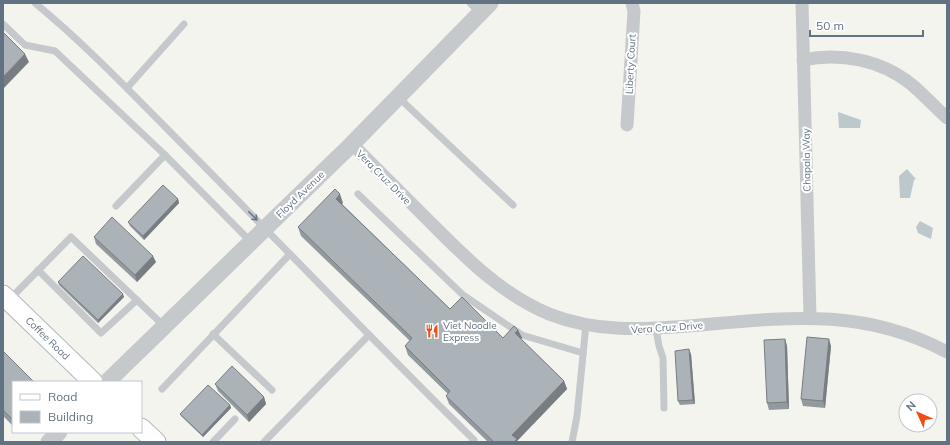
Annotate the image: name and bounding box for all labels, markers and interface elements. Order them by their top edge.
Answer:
scale bar [810,12,923,38]
text: 50 m [816,18,844,33]
street label: Liberty Court [622,33,639,94]
street label: Chapala Way [799,127,814,192]
street label: Vera Cruz Drive [354,147,414,207]
street label: Floyd Avenue [273,168,327,221]
one-way arrow [248,211,258,221]
street label: Coffee Road [23,314,73,363]
street label: Vera Cruz Drive [631,318,704,337]
place label: Viet Noodle Express [443,319,497,344]
restaurant icon: Viet Noodle Express [424,323,440,339]
legend [12,381,142,433]
text: Road [48,389,77,404]
north arrow [898,393,938,433]
text: N [903,398,919,414]
text: Building [48,409,93,424]

